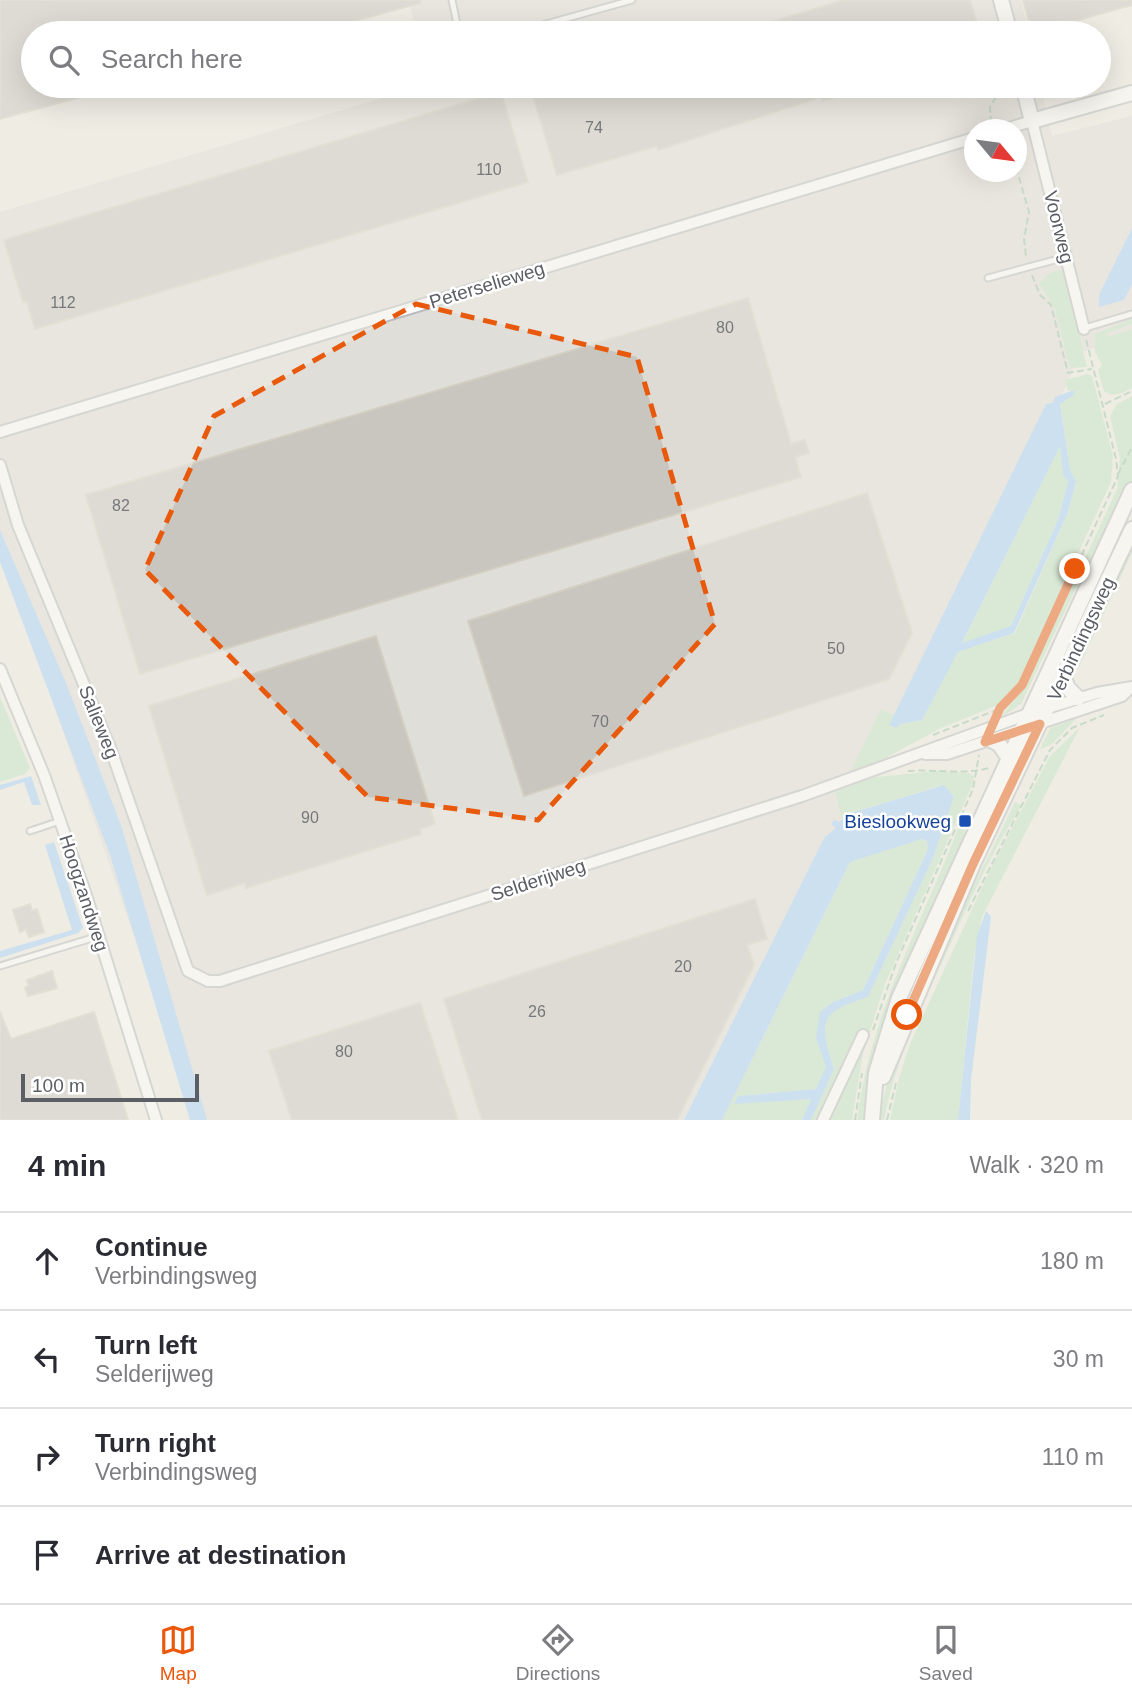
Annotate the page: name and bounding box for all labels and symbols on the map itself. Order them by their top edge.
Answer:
house number: 74 [585,119,603,136]
north arrow [964,119,1027,182]
house number: 110 [476,161,502,178]
street label: Voorweg [1040,189,1078,265]
street label: Peterselieweg [427,258,547,312]
house number: 112 [50,294,76,311]
house number: 80 [716,319,734,336]
house number: 82 [112,497,130,514]
route end [1059,553,1090,584]
street label: Verbindingsweg [1043,574,1119,704]
house number: 50 [827,640,845,657]
street label: Salieweg [75,682,123,762]
house number: 70 [591,713,609,730]
house number: 90 [301,809,319,826]
place label: Bieslookweg [844,811,951,832]
marker: Bieslookweg [957,813,973,829]
street label: Hoogzandweg [55,832,113,954]
street label: Selderijweg [488,855,588,905]
house number: 20 [674,958,692,975]
route start [891,999,922,1030]
house number: 26 [528,1003,546,1020]
house number: 80 [335,1043,353,1060]
scale bar [21,1071,200,1103]

